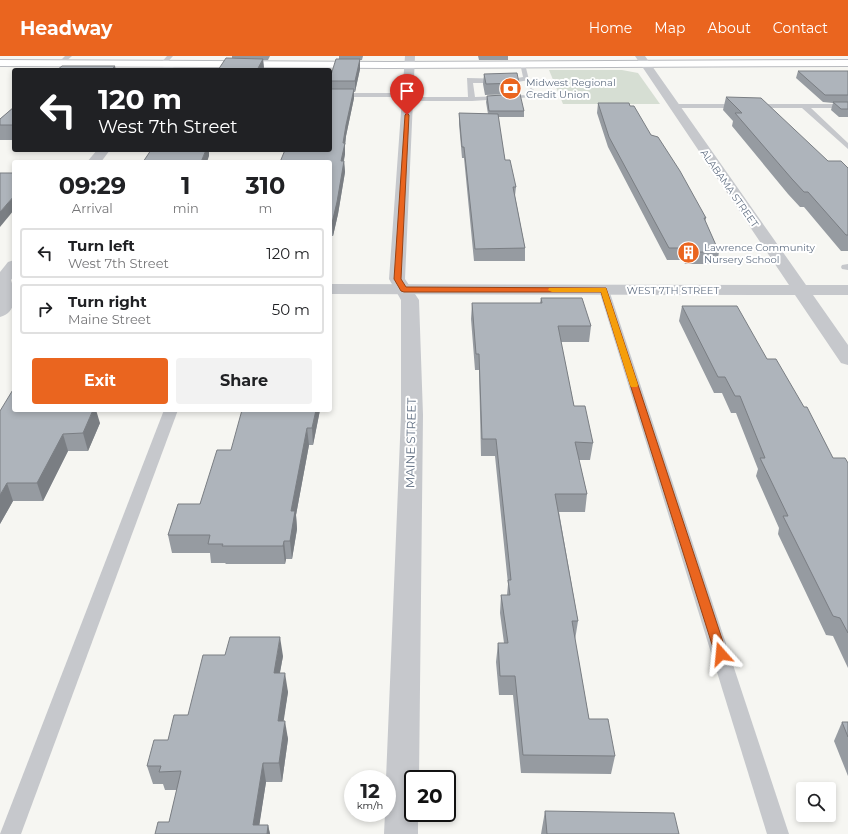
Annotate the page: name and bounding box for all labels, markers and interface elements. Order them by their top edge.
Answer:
text: Headway [20,17,112,40]
text: Home [589,19,632,37]
text: Map [654,19,685,37]
text: About [707,19,751,37]
text: Contact [773,19,828,37]
pin [390,74,424,115]
bank icon: Midwest Regional Credit Union [498,75,524,101]
place label: Midwest Regional Credit Union [526,76,616,101]
icon: arrive [396,80,418,102]
text: 120 m [98,82,182,116]
icon: left [32,84,84,136]
text: West 7th Street [98,116,238,138]
street label: ALABAMA STREET [698,147,762,230]
text: 09:29 [59,171,126,200]
text: 1 [181,171,190,200]
text: 310 [245,171,285,200]
text: Arrival [72,200,113,216]
text: min [173,200,199,216]
text: m [258,200,272,216]
text: Turn left [68,236,135,255]
building icon: Lawrence Community Nursery School [675,240,701,266]
place label: Lawrence Community Nursery School [704,241,816,266]
icon: left [34,242,56,264]
text: 120 m [266,244,310,263]
text: West 7th Street [68,255,169,271]
street label: WEST 7TH STREET [627,284,720,297]
text: Turn right [68,292,147,311]
icon: right [34,298,56,320]
text: 50 m [272,300,310,319]
text: Maine Street [68,311,151,327]
button: Exit [32,358,168,404]
button: Share [176,358,312,404]
street label: MAINE STREET [402,398,419,488]
position arrow [700,633,742,675]
speed limit sign: 20 [404,770,456,822]
text: 12 [360,779,380,803]
map controls [796,782,836,822]
button: search [796,782,836,822]
text: km/h [357,799,383,812]

